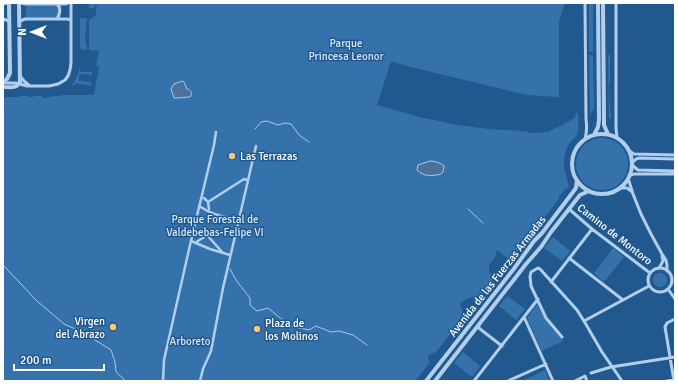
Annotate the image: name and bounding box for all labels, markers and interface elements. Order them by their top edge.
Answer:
north arrow [12,12,52,52]
text: N [16,28,29,36]
park label: Parque Princesa Leonor [308,37,384,63]
place label: Las Terrazas [240,150,298,163]
marker: Las Terrazas [227,151,237,161]
street label: Camino de Montoro [575,201,655,268]
park label: Parque Forestal de Valdebebas-Felipe VI [166,213,264,239]
street label: Avenida de las Fuerzas Armadas [446,213,549,339]
place label: Virgen del Abrazo [55,315,105,341]
place label: Plaza de los Molinos [265,317,319,343]
marker: Virgen del Abrazo [108,322,118,332]
marker: Plaza de los Molinos [252,324,262,334]
park label: Arboreto [169,335,211,348]
scale bar [14,346,104,372]
text: 200 m [20,353,52,368]

